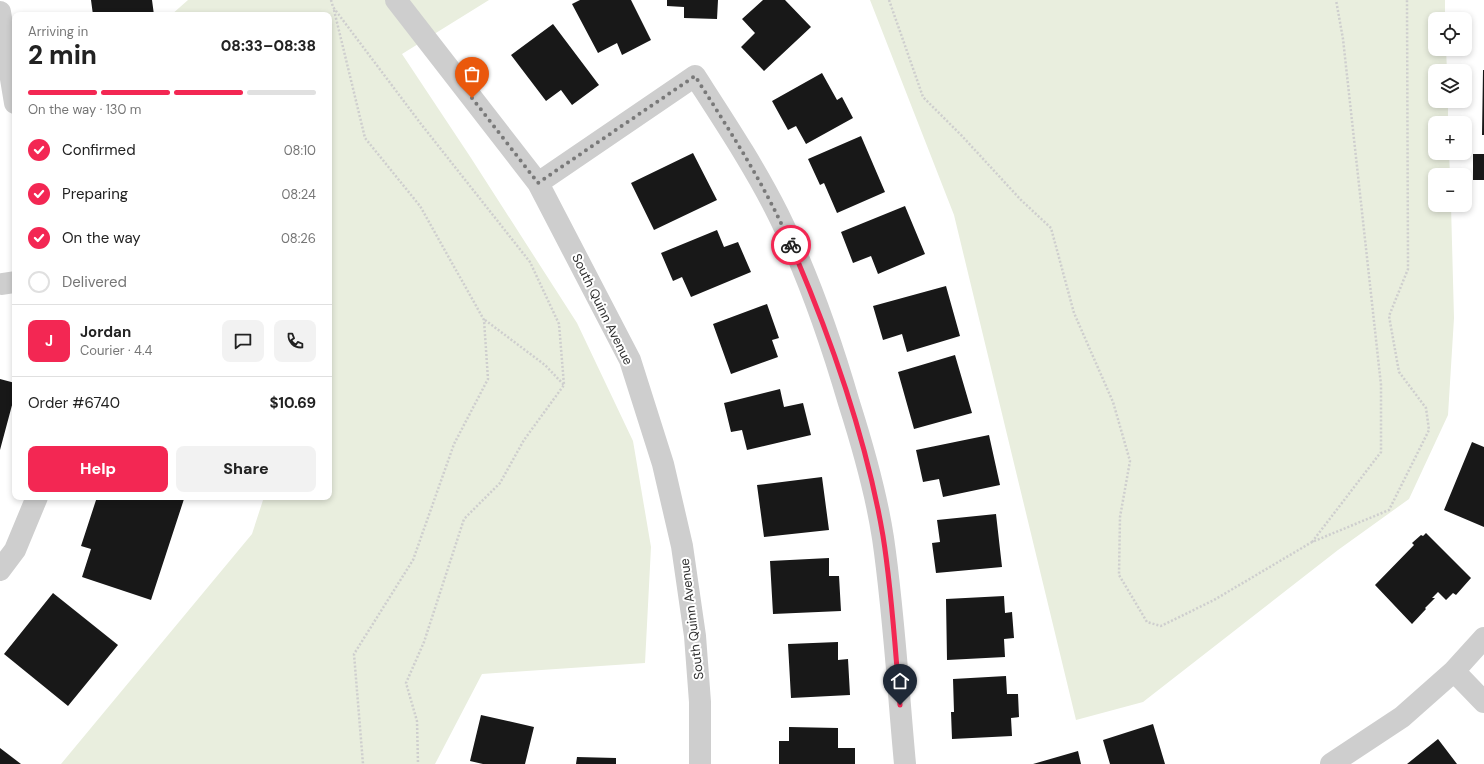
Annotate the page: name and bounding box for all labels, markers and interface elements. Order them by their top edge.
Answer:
map controls [1428,12,1472,212]
button: locate [1428,12,1472,56]
text: Arriving in [28,23,88,40]
text: 08:33–08:38 [221,36,316,56]
text: 2 min [28,38,97,72]
pin [455,57,489,98]
icon: bag [461,63,483,85]
button: layers [1428,64,1472,108]
text: On the way · 130 m [28,101,141,118]
button: + [1428,116,1472,160]
icon: check [28,139,50,161]
text: Confirmed [62,140,136,160]
text: 08:10 [284,142,316,159]
button: − [1428,168,1472,212]
icon: check [28,183,50,205]
text: Preparing [62,184,128,204]
text: 08:24 [281,186,316,203]
courier [771,225,811,265]
icon: check [28,227,50,249]
text: On the way [62,228,141,248]
text: 08:26 [281,230,316,247]
icon: bike [780,234,802,256]
street label: South Quinn Avenue [568,251,637,368]
text: Delivered [62,272,127,292]
button: chat [222,320,264,362]
button: phone [274,320,316,362]
text: Jordan [80,322,131,342]
text: J [45,331,53,351]
text: Courier · 4.4 [80,342,152,359]
text: Order #6740 [28,393,120,413]
text: $10.69 [269,393,316,413]
button: Help [28,446,168,492]
button: Share [176,446,316,492]
street label: South Quinn Avenue [676,557,707,680]
pin [883,664,917,705]
icon: home [889,670,911,692]

